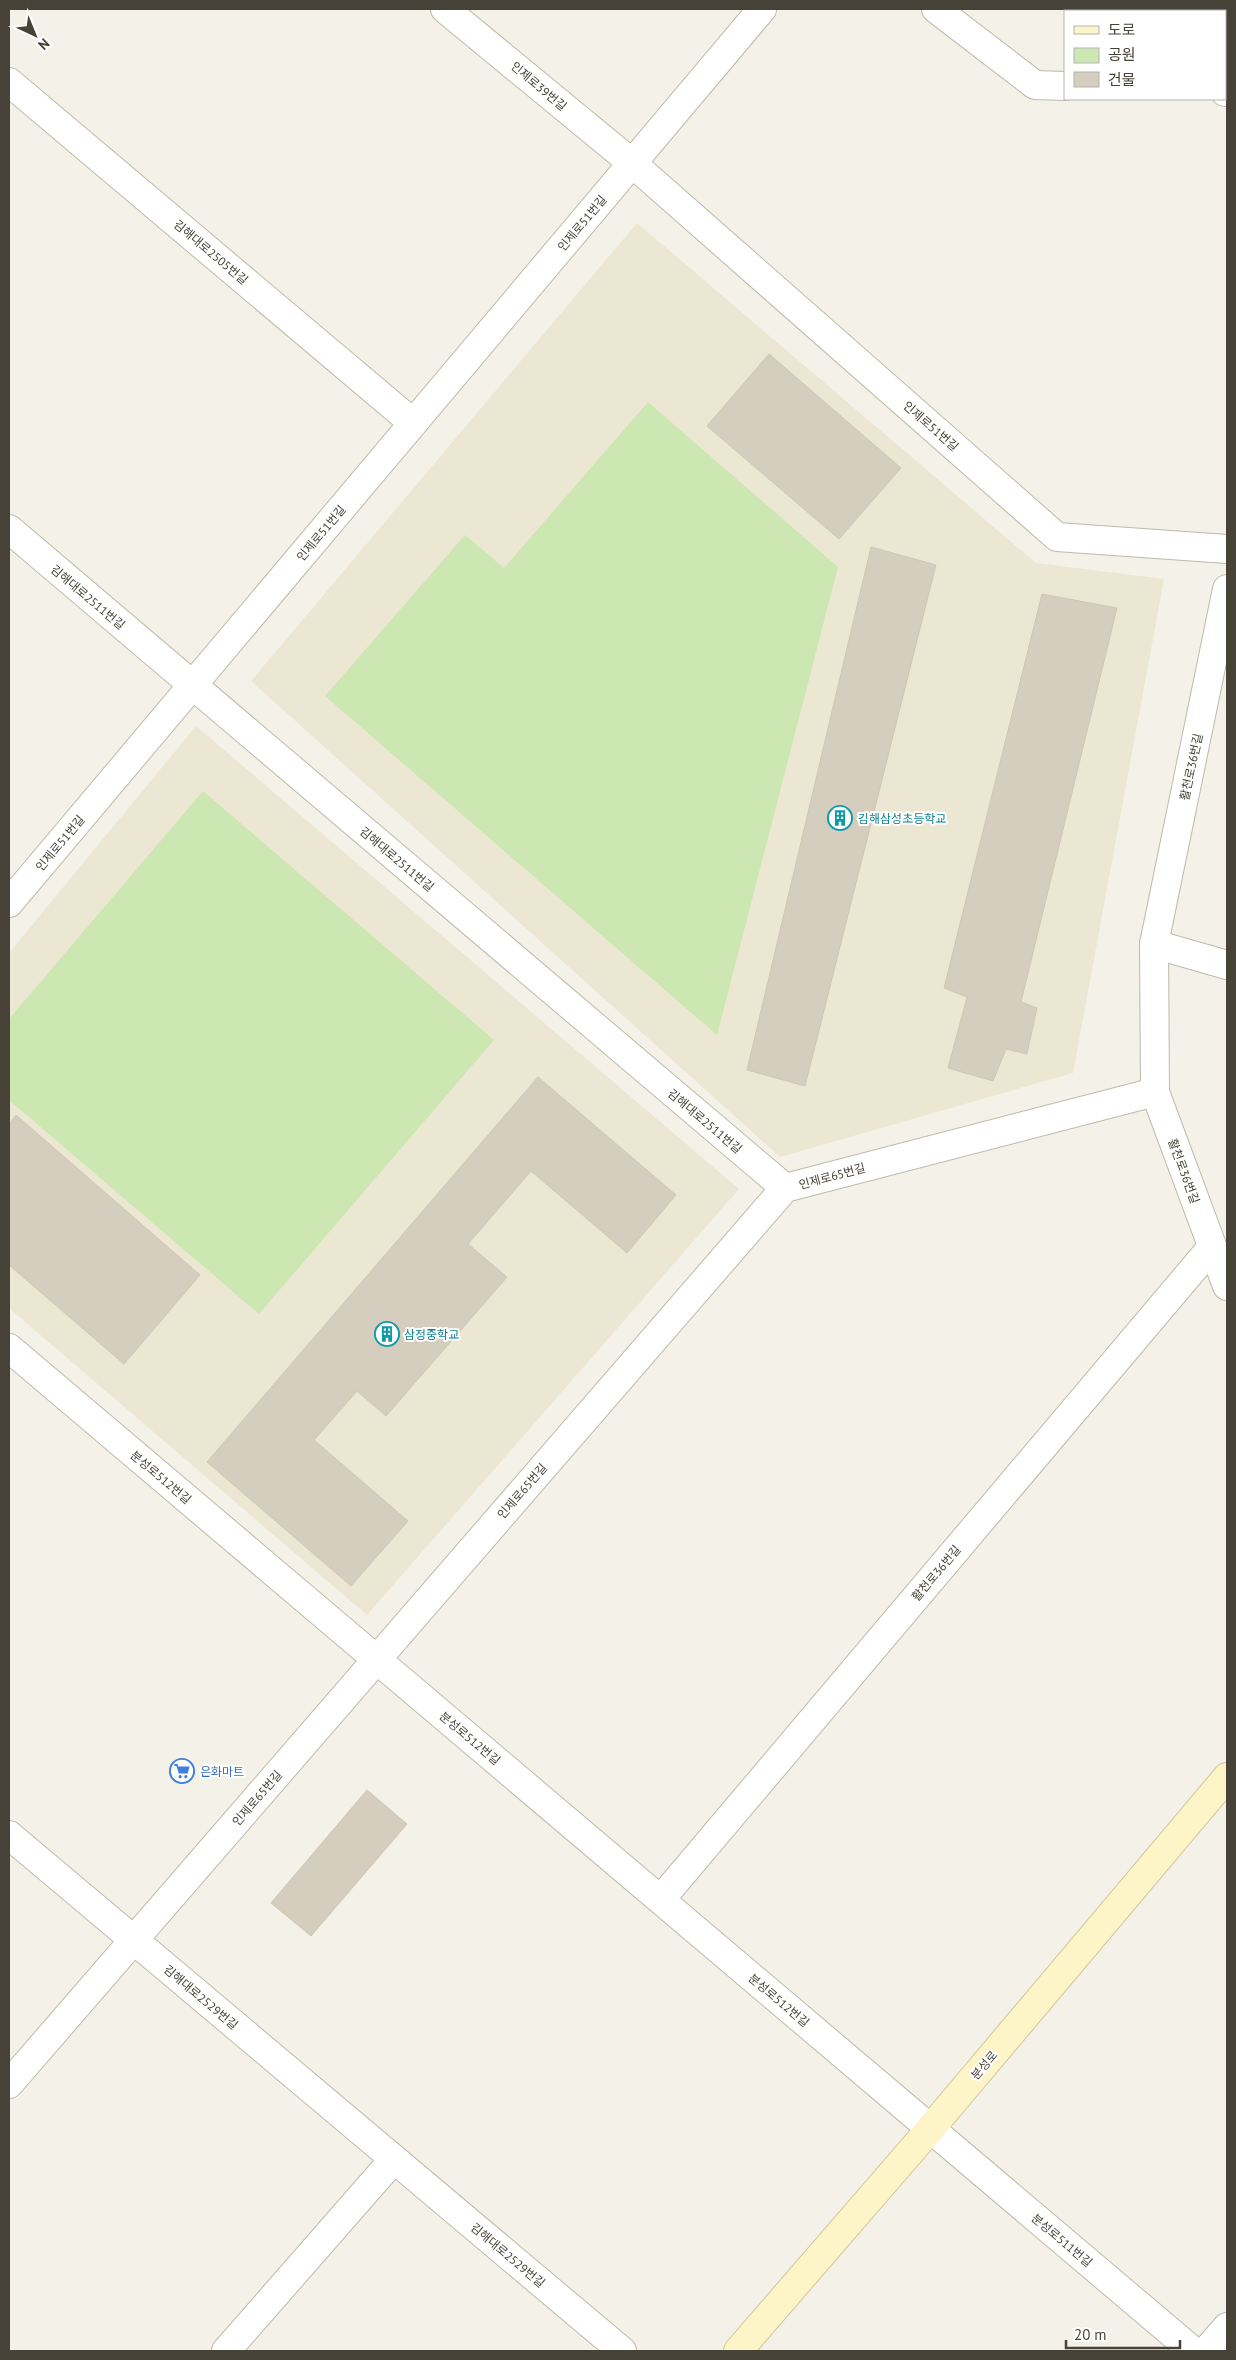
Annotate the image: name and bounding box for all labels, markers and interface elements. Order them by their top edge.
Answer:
north arrow [10,10,60,60]
legend [1064,10,1226,100]
text: 도로 [1108,20,1136,39]
text: N [34,35,54,54]
text: 공원 [1108,45,1136,64]
street label: 인제로39번길 [508,58,570,114]
text: 건물 [1108,70,1136,89]
street label: 인제로51번길 [554,192,610,254]
street label: 김해대로2505번길 [171,217,251,287]
street label: 인제로51번길 [900,398,962,454]
street label: 인제로51번길 [293,502,349,564]
street label: 김해대로2511번길 [48,562,128,632]
street label: 활천로36번길 [1177,732,1205,802]
building icon: 김해삼성초등학교 [827,805,853,831]
place label: 김해삼성초등학교 [858,811,946,826]
street label: 인제로51번길 [32,812,88,874]
street label: 김해대로2511번길 [357,824,437,894]
street label: 김해대로2511번길 [665,1086,745,1156]
street label: 활천로36번길 [1165,1136,1203,1206]
street label: 인제로65번길 [797,1160,867,1192]
building icon: 삼정중학교 [374,1321,400,1347]
place label: 삼정중학교 [404,1327,459,1342]
street label: 분성로512번길 [128,1447,194,1507]
street label: 인제로65번길 [494,1460,550,1522]
street label: 활천로36번길 [908,1542,964,1604]
street label: 분성로512번길 [437,1708,503,1768]
supermarket icon: 은화마트 [169,1758,195,1784]
place label: 은화마트 [200,1764,244,1779]
street label: 인제로65번길 [229,1767,285,1829]
street label: 김해대로2529번길 [161,1962,241,2032]
street label: 분성로512번길 [746,1970,812,2030]
street label: 분성로 [968,2047,1000,2083]
street label: 분성로511번길 [1029,2210,1095,2270]
street label: 김해대로2529번길 [468,2220,548,2290]
scale bar [1066,2318,1180,2350]
text: 20 m [1074,2325,1107,2344]

